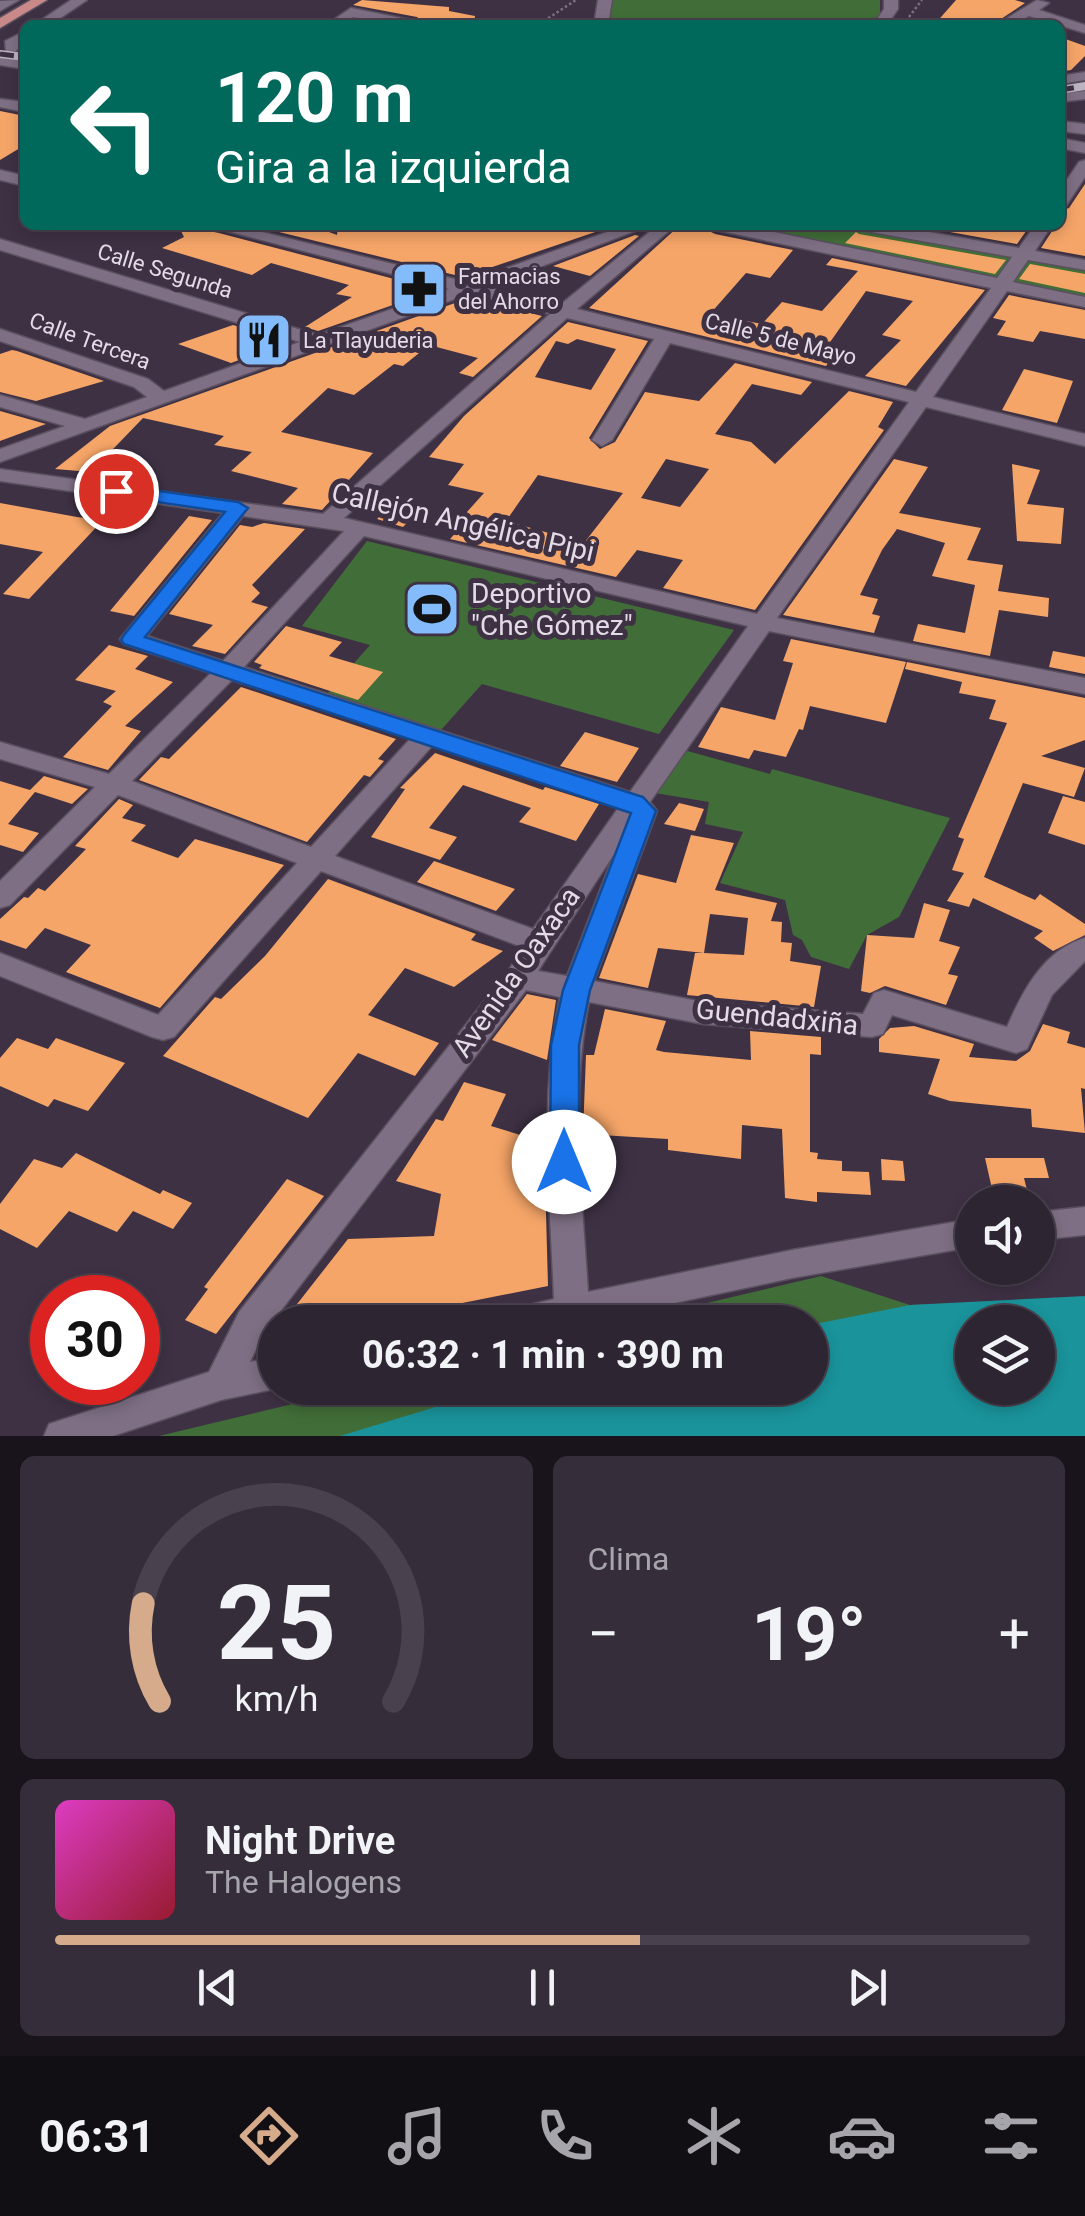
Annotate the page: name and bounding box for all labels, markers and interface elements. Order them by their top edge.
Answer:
text: 120 m [215,57,414,139]
icon: left [50,60,180,190]
text: Gira a la izquierda [215,141,572,194]
street label: Calle Segunda [94,239,236,303]
pharmacy icon: Farmacias del Ahorro [389,259,449,319]
place label: Farmacias del Ahorro [458,264,561,314]
street label: Calle Tercera [26,308,154,374]
street label: Calle 5 de Mayo [703,308,859,370]
restaurant icon: La Tlayuderia [234,310,294,370]
place label: La Tlayuderia [303,328,434,353]
pin [74,449,159,534]
icon: arrive [89,464,144,519]
street label: Callejón Angélica Pipi [328,476,598,568]
place label: Deportivo "Che Gómez" [471,577,633,642]
sports icon: Deportivo "Che Gómez" [402,579,462,639]
street label: Avenida Oaxaca [445,881,587,1063]
street label: Guendadxiña [694,992,860,1042]
position arrow [512,1110,616,1214]
map controls [955,1185,1055,1405]
button: sound [955,1185,1055,1285]
speed limit sign: 30 [30,1275,160,1405]
button: layers [955,1305,1055,1405]
text: 06:32 · 1 min · 390 m [362,1333,724,1377]
text: Clima [588,1540,669,1578]
text: 25 [217,1563,336,1684]
text: 19° [751,1590,867,1678]
text: − [588,1602,619,1666]
text: + [999,1602,1030,1666]
text: km/h [234,1678,318,1720]
text: Night Drive [205,1819,395,1863]
text: The Halogens [205,1863,402,1901]
icon: previous [190,1960,245,2015]
icon: pause [515,1960,570,2015]
icon: next [840,1960,895,2015]
icon: directions [234,2101,304,2171]
icon: music [382,2101,452,2171]
icon: phone [530,2101,600,2171]
icon: climate [679,2101,749,2171]
icon: car [827,2101,897,2171]
icon: filters [976,2101,1046,2171]
text: 06:31 [39,2110,155,2163]

